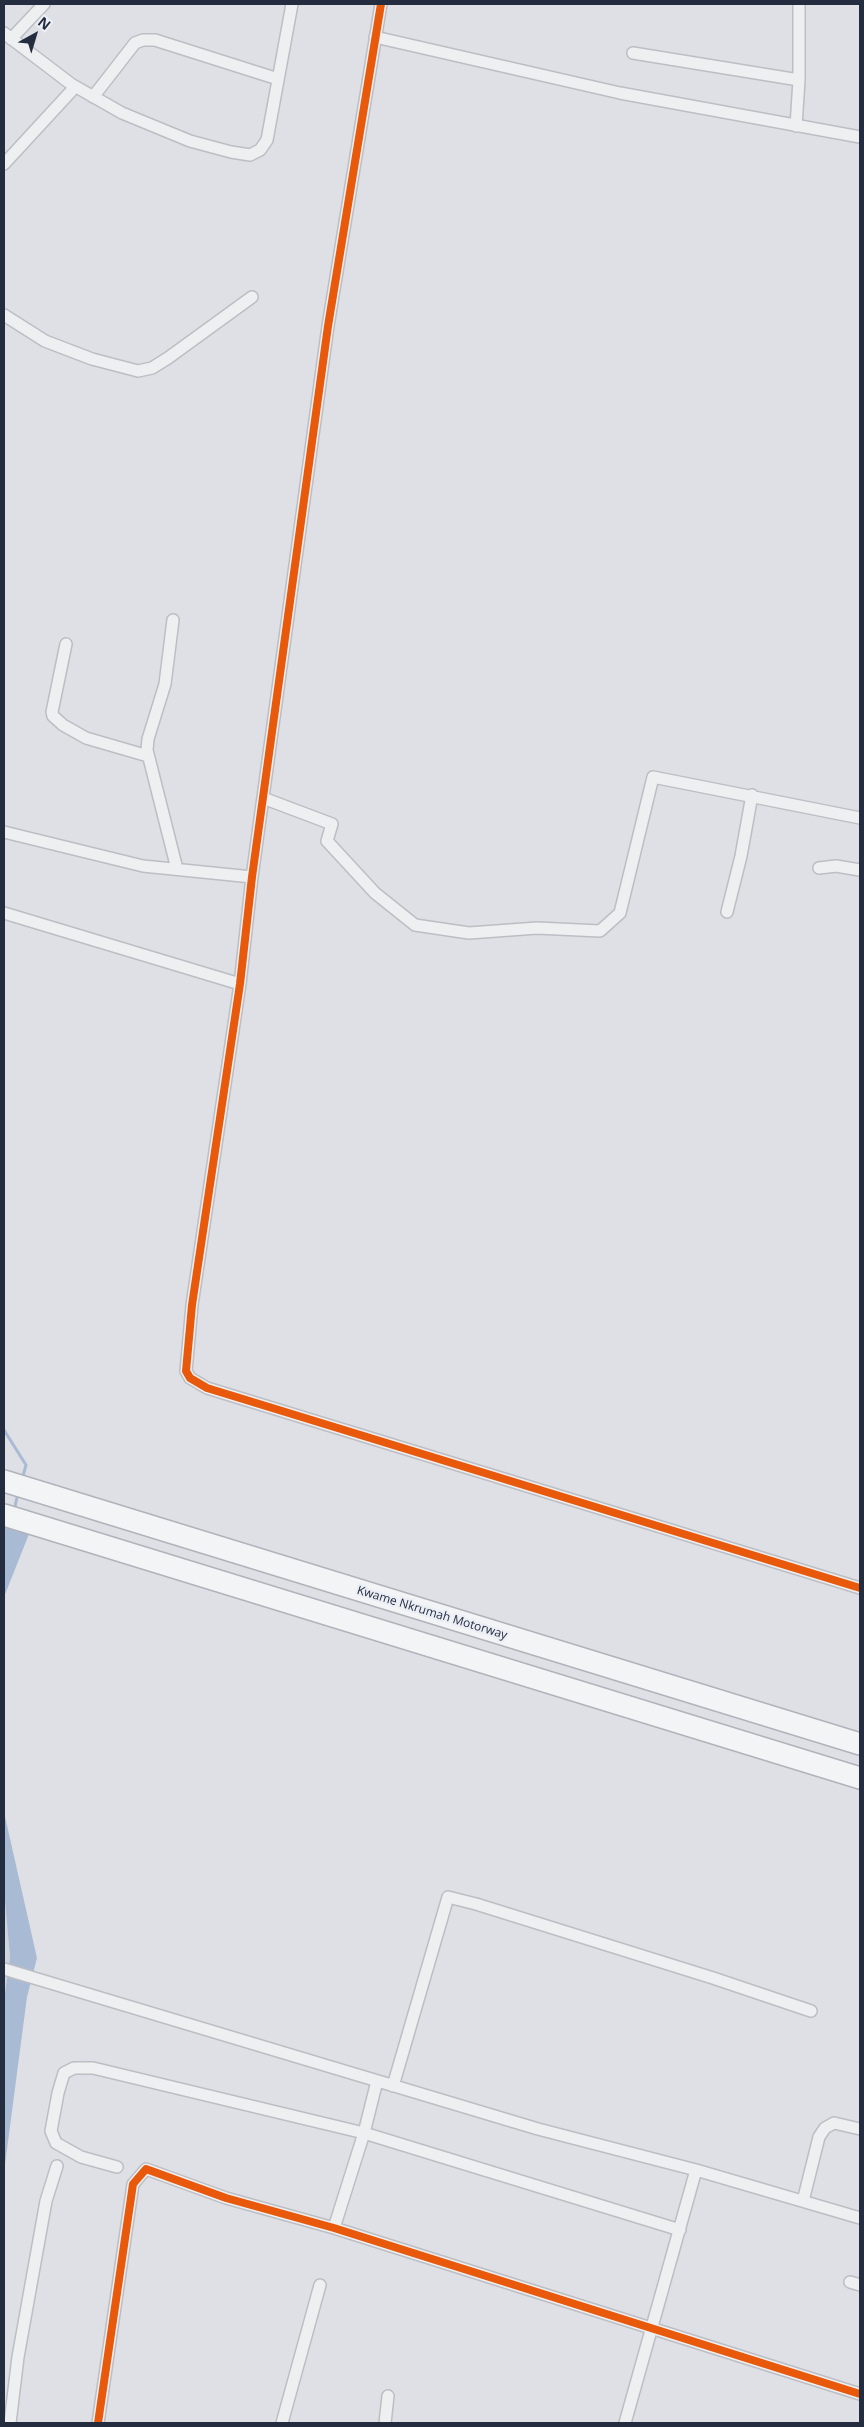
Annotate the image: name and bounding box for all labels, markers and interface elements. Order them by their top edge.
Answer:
north arrow [10,10,60,60]
text: N [34,12,55,34]
street label: Kwame Nkrumah Motorway [355,1583,509,1643]

